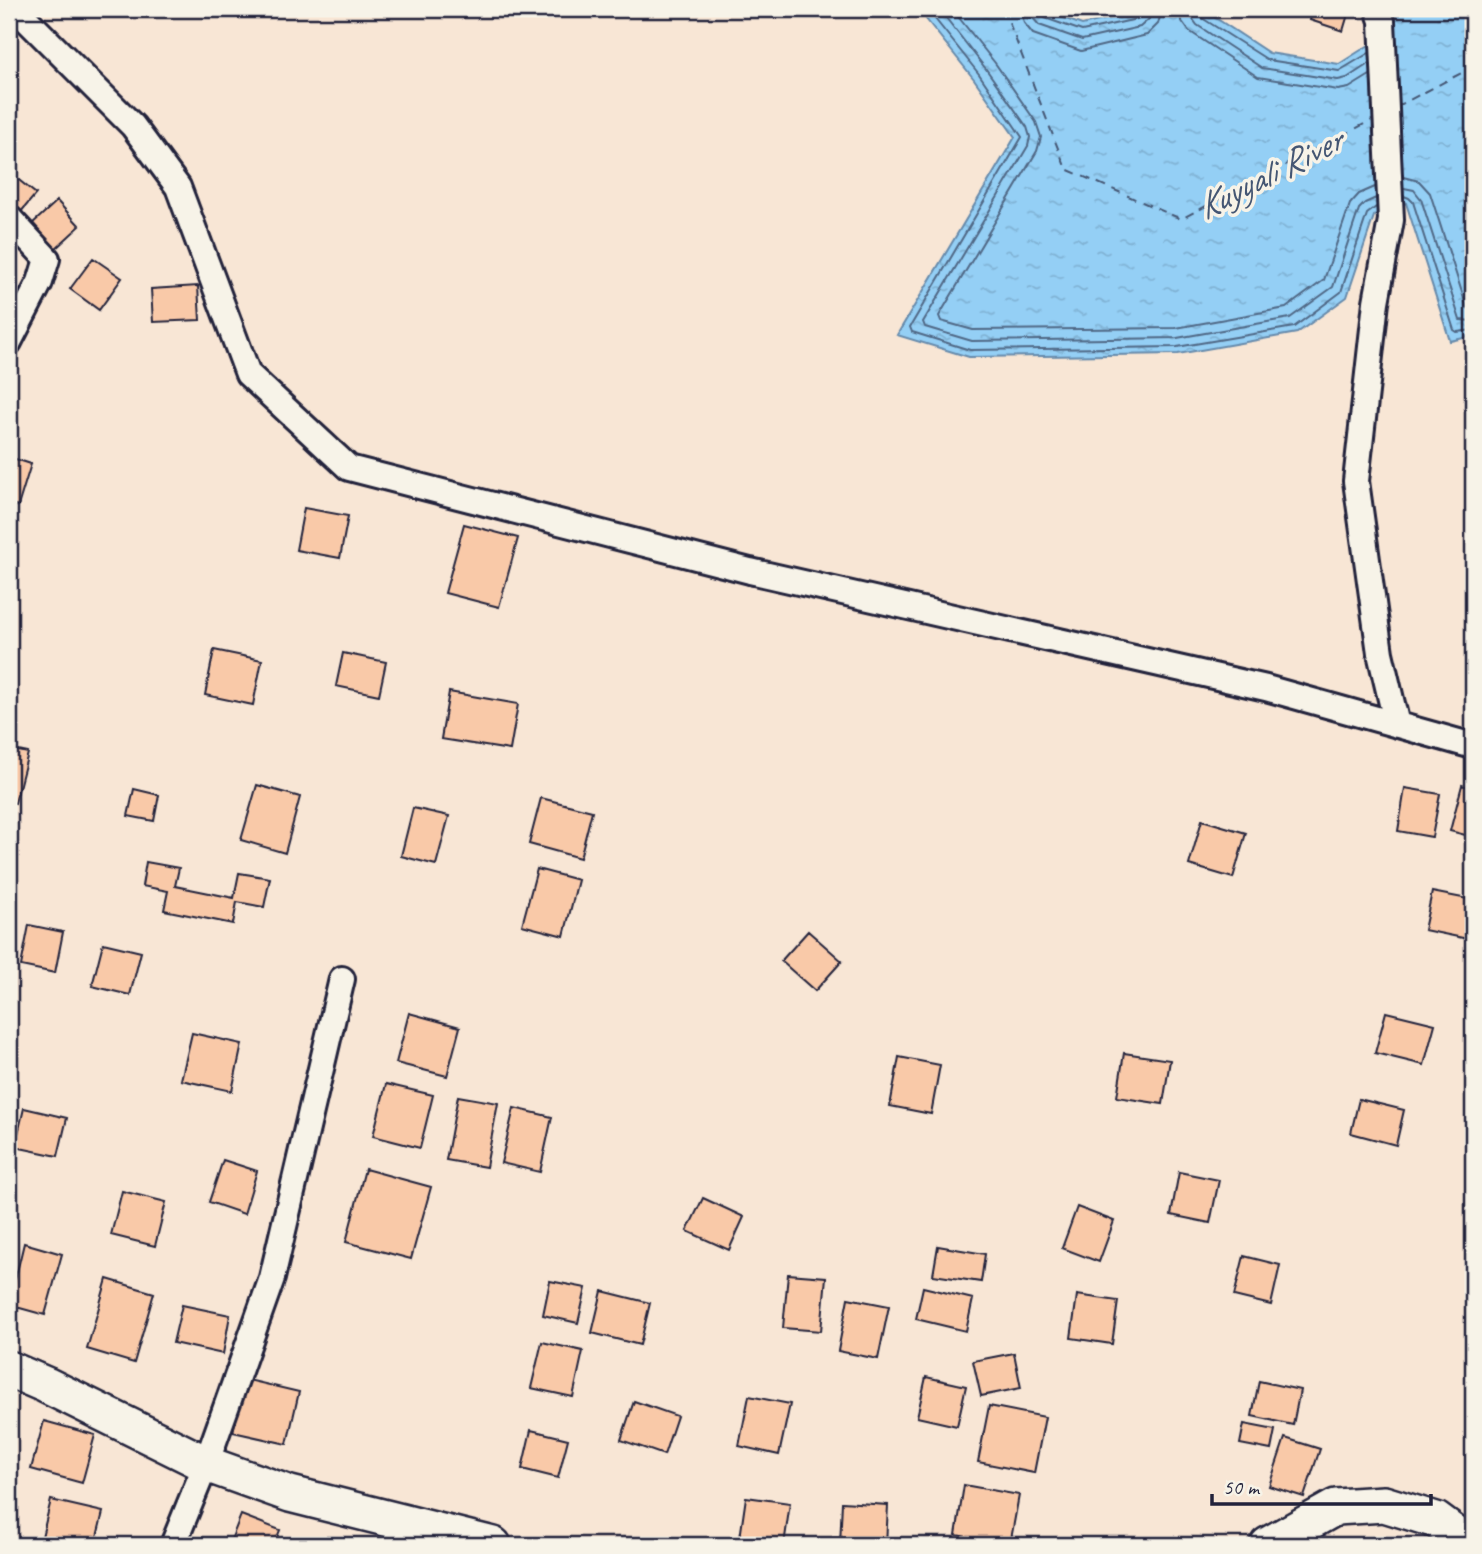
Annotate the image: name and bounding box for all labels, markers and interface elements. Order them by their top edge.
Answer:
water label: Kuyyali River [1188,114,1355,230]
scale bar [1212,1463,1431,1507]
text: 50 m [1223,1474,1261,1500]

